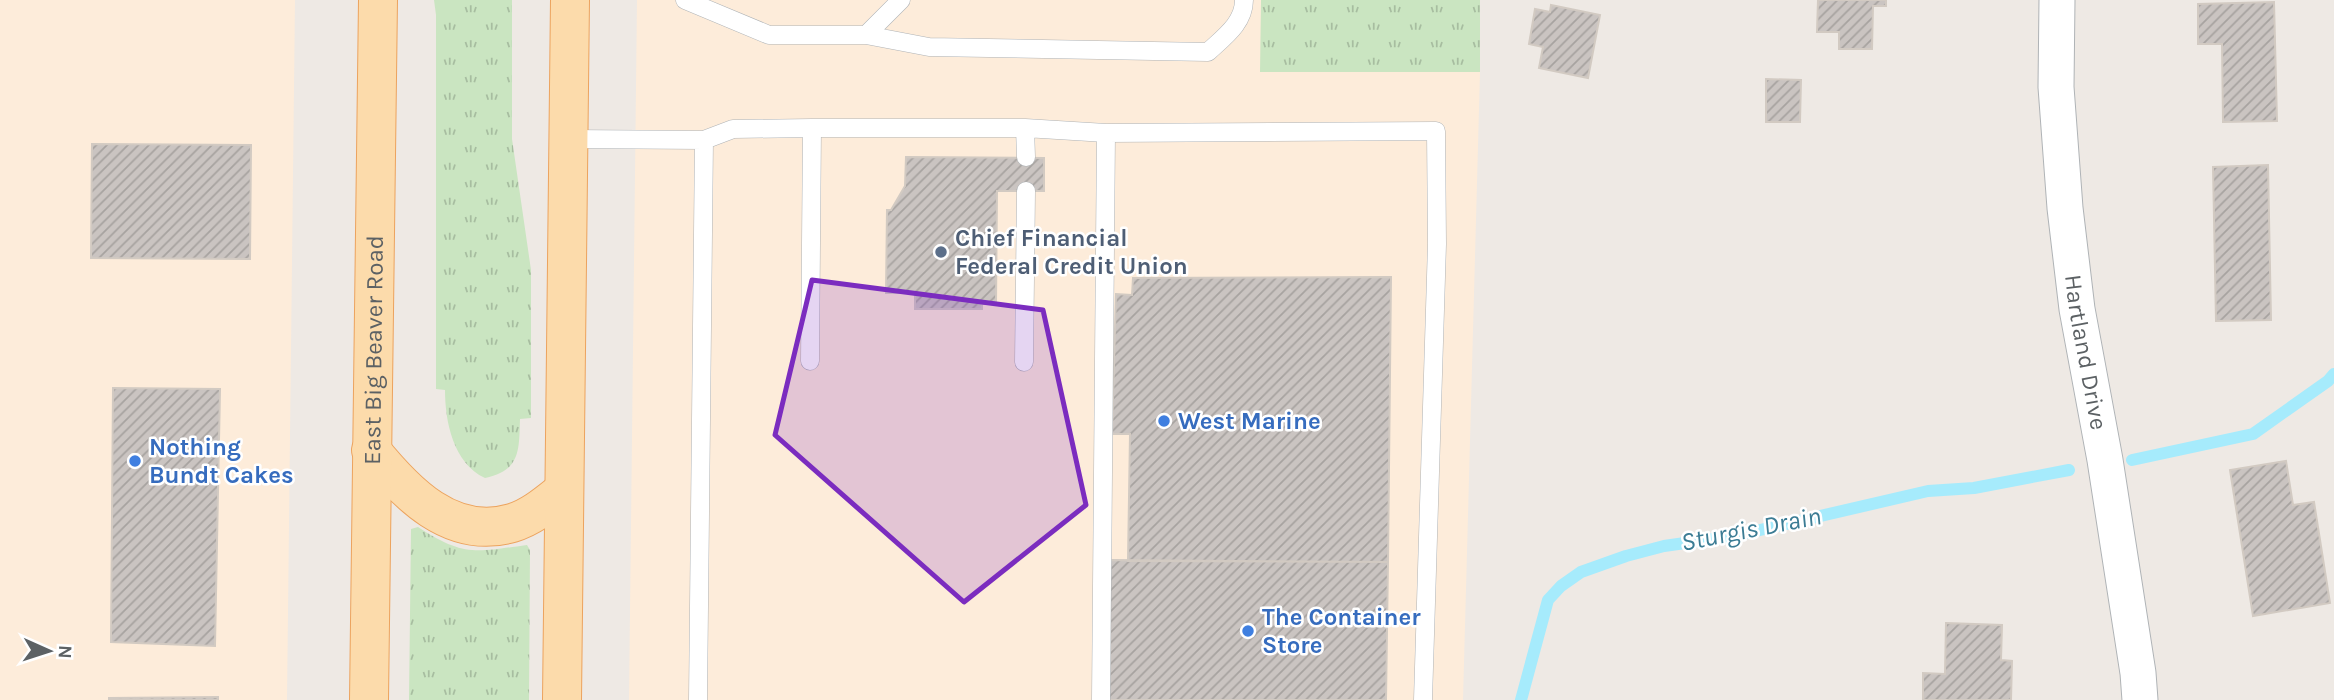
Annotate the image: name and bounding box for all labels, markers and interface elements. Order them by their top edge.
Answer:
place label: Chief Financial Federal Credit Union [955,224,1188,280]
street label: East Big Beaver Road [358,235,389,465]
marker: Chief Financial Federal Credit Union [933,244,949,260]
street label: Hartland Drive [2059,273,2113,432]
place label: West Marine [1178,407,1321,435]
marker: West Marine [1156,413,1172,429]
place label: Nothing Bundt Cakes [149,433,294,489]
marker: Nothing Bundt Cakes [127,453,143,469]
water label: Sturgis Drain [1678,500,1824,558]
place label: The Container Store [1262,603,1421,659]
north arrow [14,616,84,686]
marker: The Container Store [1240,623,1256,639]
text: N [54,644,76,659]

